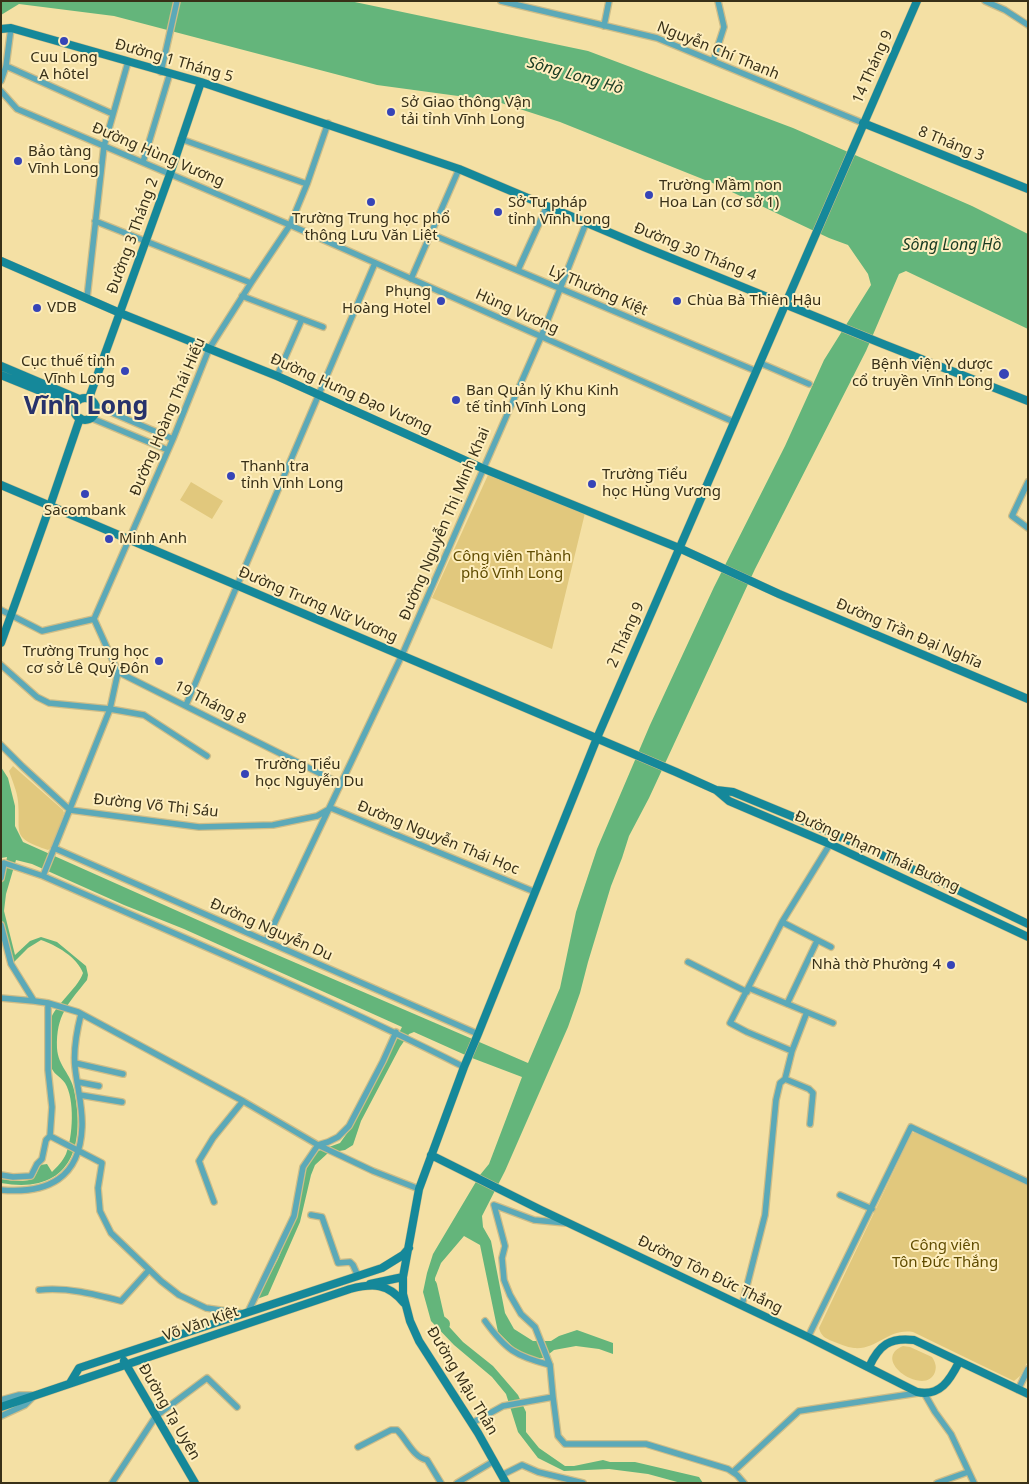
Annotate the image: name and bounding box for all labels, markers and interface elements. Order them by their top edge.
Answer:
street label: Nguyễn Chí Thanh [654,18,782,84]
street label: 14 Tháng 9 [849,28,897,106]
marker: Cuu Long A hôtel [58,35,70,47]
street label: Đường 1 Tháng 5 [113,36,235,86]
place label: Cuu Long A hôtel [30,49,98,84]
water label: Sông Long Hồ [525,53,625,99]
place label: Sở Giao thông Vận tải tỉnh Vĩnh Long [401,94,531,129]
marker: Sở Giao thông Vận tải tỉnh Vĩnh Long [385,106,397,118]
street label: Đường Hùng Vương [89,119,227,191]
street label: 8 Tháng 3 [915,123,987,165]
place label: Bảo tàng Vĩnh Long [28,143,99,178]
marker: Bảo tàng Vĩnh Long [12,155,24,167]
street label: Đường 3 Tháng 2 [104,176,162,296]
place label: Trường Mầm non Hoa Lan (cơ sở 1) [659,177,782,212]
marker: Trường Mầm non Hoa Lan (cơ sở 1) [643,189,655,201]
place label: Sở Tư pháp tỉnh Vĩnh Long [508,194,610,229]
marker: Trường Trung học phổ thông Lưu Văn Liệt [365,196,377,208]
marker: Sở Tư pháp tỉnh Vĩnh Long [492,206,504,218]
place label: Trường Trung học phổ thông Lưu Văn Liệt [292,210,450,245]
street label: Đường 30 Tháng 4 [631,219,759,285]
water label: Sông Long Hồ [902,235,1002,255]
street label: Lý Thường Kiệt [546,262,650,320]
place label: Phụng Hoàng Hotel [342,283,431,318]
street label: Hùng Vương [472,286,562,338]
place label: Chùa Bà Thiên Hậu [687,292,821,310]
marker: Phụng Hoàng Hotel [435,295,447,307]
marker: Chùa Bà Thiên Hậu [671,295,683,307]
place label: VDB [47,299,77,317]
marker: VDB [31,302,43,314]
street label: Đường Hoàng Thái Hiếu [126,335,210,499]
street label: Đường Hưng Đạo Vương [267,350,435,438]
place label: Cục thuế tỉnh Vĩnh Long [21,353,115,388]
place label: Bệnh viện Y dược cổ truyền Vĩnh Long [852,356,993,391]
marker: Cục thuế tỉnh Vĩnh Long [119,365,131,377]
marker: Bệnh viện Y dược cổ truyền Vĩnh Long [997,367,1011,381]
place label: Ban Quản lý Khu Kinh tế tỉnh Vĩnh Long [466,382,619,417]
district label: Vĩnh Long [24,392,148,422]
marker: Ban Quản lý Khu Kinh tế tỉnh Vĩnh Long [450,394,462,406]
street label: Đường Nguyễn Thị Minh Khai [396,425,494,623]
place label: Thanh tra tỉnh Vĩnh Long [241,458,343,493]
place label: Trường Tiểu học Hùng Vương [602,466,721,501]
marker: Thanh tra tỉnh Vĩnh Long [225,470,237,482]
marker: Trường Tiểu học Hùng Vương [586,478,598,490]
marker: Sacombank [79,488,91,500]
place label: Sacombank [44,502,126,520]
place label: Minh Anh [119,530,187,548]
marker: Minh Anh [103,533,115,545]
park label: Công viên Thành phố Vĩnh Long [453,548,571,583]
street label: Đường Trưng Nữ Vương [236,563,400,647]
street label: Đường Trần Đại Nghĩa [833,595,985,673]
street label: 2 Tháng 9 [604,600,648,670]
place label: Trường Trung học cơ sở Lê Quý Đôn [22,643,149,678]
marker: Trường Trung học cơ sở Lê Quý Đôn [153,655,165,667]
street label: 19 Tháng 8 [171,677,249,729]
place label: Trường Tiểu học Nguyễn Du [255,756,364,791]
marker: Trường Tiểu học Nguyễn Du [239,768,251,780]
street label: Đường Võ Thị Sáu [93,790,219,822]
street label: Đường Nguyễn Thái Học [354,797,522,879]
street label: Đường Phạm Thái Bường [792,807,962,897]
street label: Đường Nguyễn Du [207,895,335,965]
place label: Nhà thờ Phường 4 [812,956,941,974]
marker: Nhà thờ Phường 4 [945,959,957,971]
street label: Đường Tôn Đức Thắng [635,1232,785,1318]
park label: Công viên Tôn Đức Thắng [892,1237,998,1272]
street label: Võ Văn Kiệt [161,1303,241,1345]
street label: Đường Mậu Thân [423,1324,501,1438]
street label: Đường Tạ Uyên [134,1361,204,1463]

